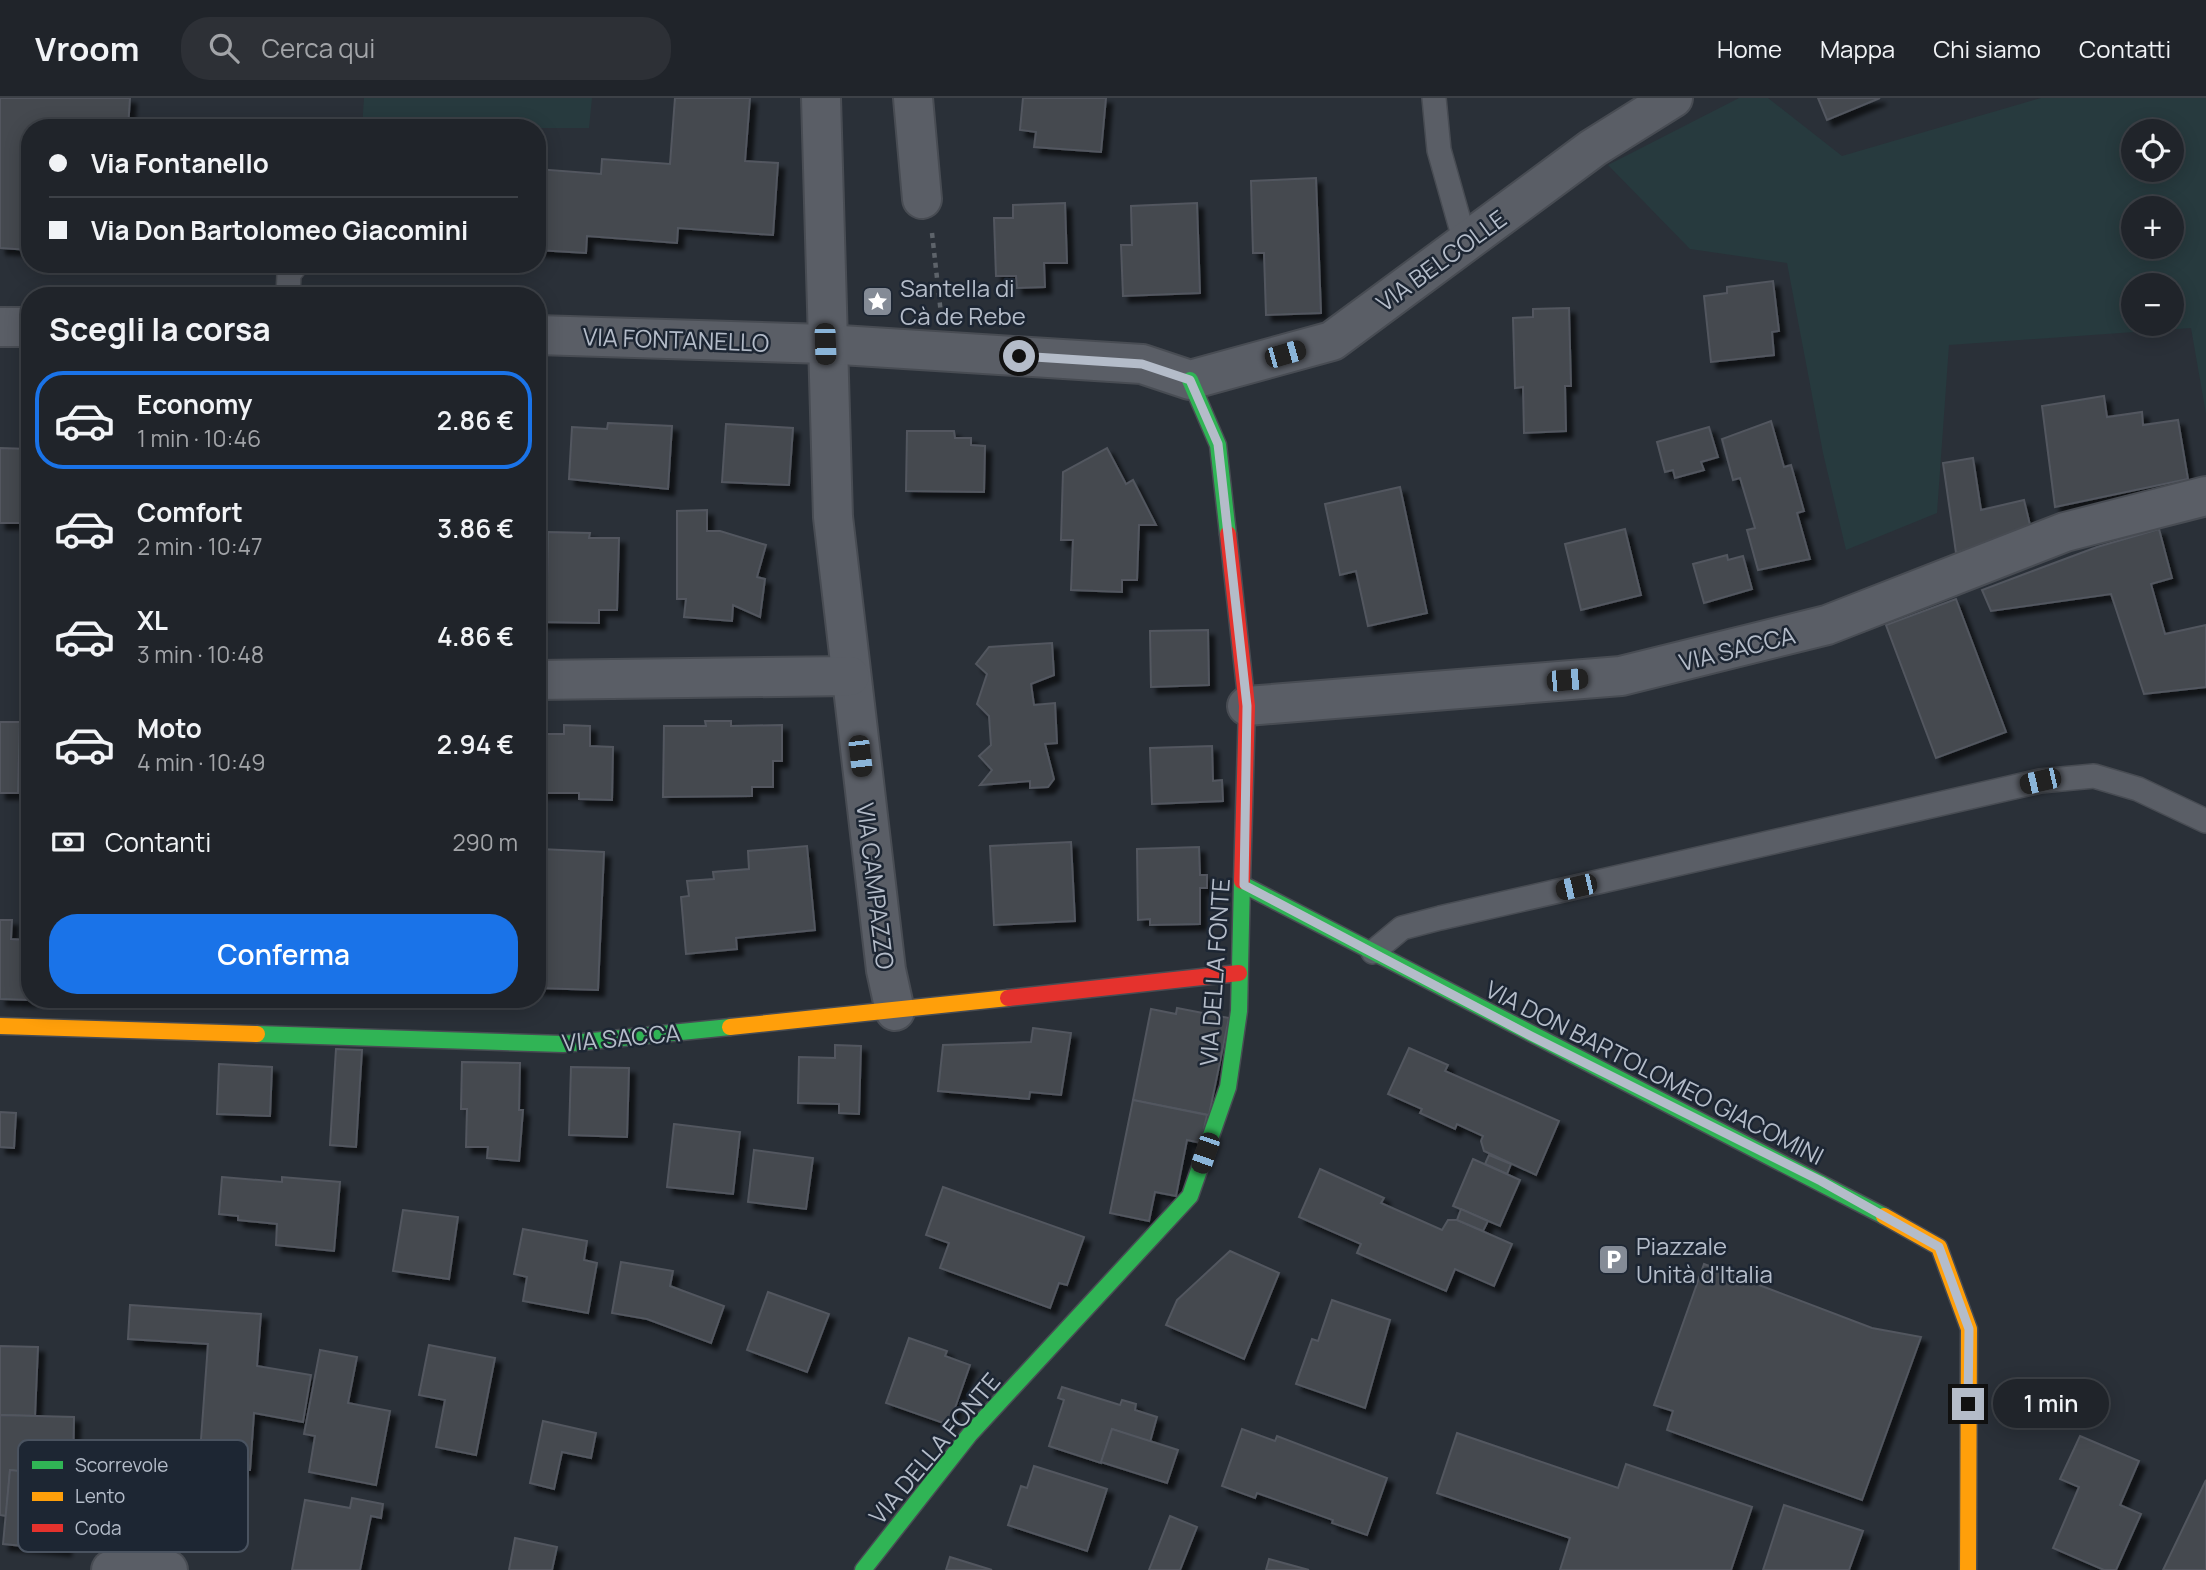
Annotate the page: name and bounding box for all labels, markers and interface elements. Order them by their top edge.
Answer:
search box [181,17,671,80]
text: Vroom [35,26,139,71]
icon: search [205,29,243,67]
text: Cerca qui [261,30,375,66]
text: Home [1717,32,1782,65]
text: Mappa [1820,32,1895,65]
text: Chi siamo [1933,32,2041,65]
text: Contatti [2079,32,2171,65]
map controls [2121,119,2184,336]
button: locate [2121,119,2184,182]
text: Via Fontanello [91,145,269,181]
button: + [2121,196,2184,259]
street label: VIA BELCOLLE [1369,202,1513,318]
text: Via Don Bartolomeo Giacomini [91,212,468,248]
place label: Santella di Cà de Rebe [900,271,1026,332]
button: − [2121,273,2184,336]
place icon: Santella di Cà de Rebe [860,284,894,318]
text: Scegli la corsa [49,307,271,351]
street label: VIA FONTANELLO [582,319,770,359]
car [814,323,837,365]
car [1262,338,1309,370]
route start [1003,340,1035,372]
text: Economy [137,386,252,422]
icon: car [53,389,116,452]
text: 2.86 € [437,402,514,438]
text: 1 min · 10:46 [137,422,261,454]
text: Comfort [137,494,243,530]
icon: car [53,497,116,560]
text: 3.86 € [437,510,514,546]
text: 2 min · 10:47 [137,530,263,562]
text: XL [137,602,168,638]
icon: car [53,605,116,668]
text: 4.86 € [437,618,514,654]
street label: VIA SACCA [1675,618,1799,678]
text: 3 min · 10:48 [137,638,264,670]
car [1546,668,1589,692]
text: Moto [137,710,202,746]
icon: car [53,713,116,776]
text: 2.94 € [437,726,514,762]
car [848,734,873,778]
text: 4 min · 10:49 [137,746,266,778]
car [2018,766,2063,796]
street label: VIA CAMPAZZO [849,801,903,971]
icon: cash [49,823,87,861]
text: Contanti [105,824,211,860]
text: 290 m [452,826,518,858]
car [1554,872,1599,902]
street label: VIA DELLA FONTE [1191,877,1237,1067]
button: Conferma [49,914,518,994]
street label: VIA DON BARTOLOMEO GIACOMINI [1480,972,1830,1172]
street label: VIA SACCA [560,1015,682,1059]
car [1189,1130,1222,1176]
place label: Piazzale Unità d'Italia [1636,1229,1773,1290]
parking icon: Piazzale Unità d'Italia [1596,1242,1630,1276]
street label: VIA DELLA FONTE [861,1365,1007,1531]
callout: 1 min [1993,1380,2108,1428]
text: 1 min [2024,1387,2078,1419]
route end [1952,1388,1984,1420]
legend [18,1440,248,1552]
text: Scorrevole [75,1452,168,1478]
text: Lento [75,1483,125,1509]
text: Coda [75,1515,122,1541]

